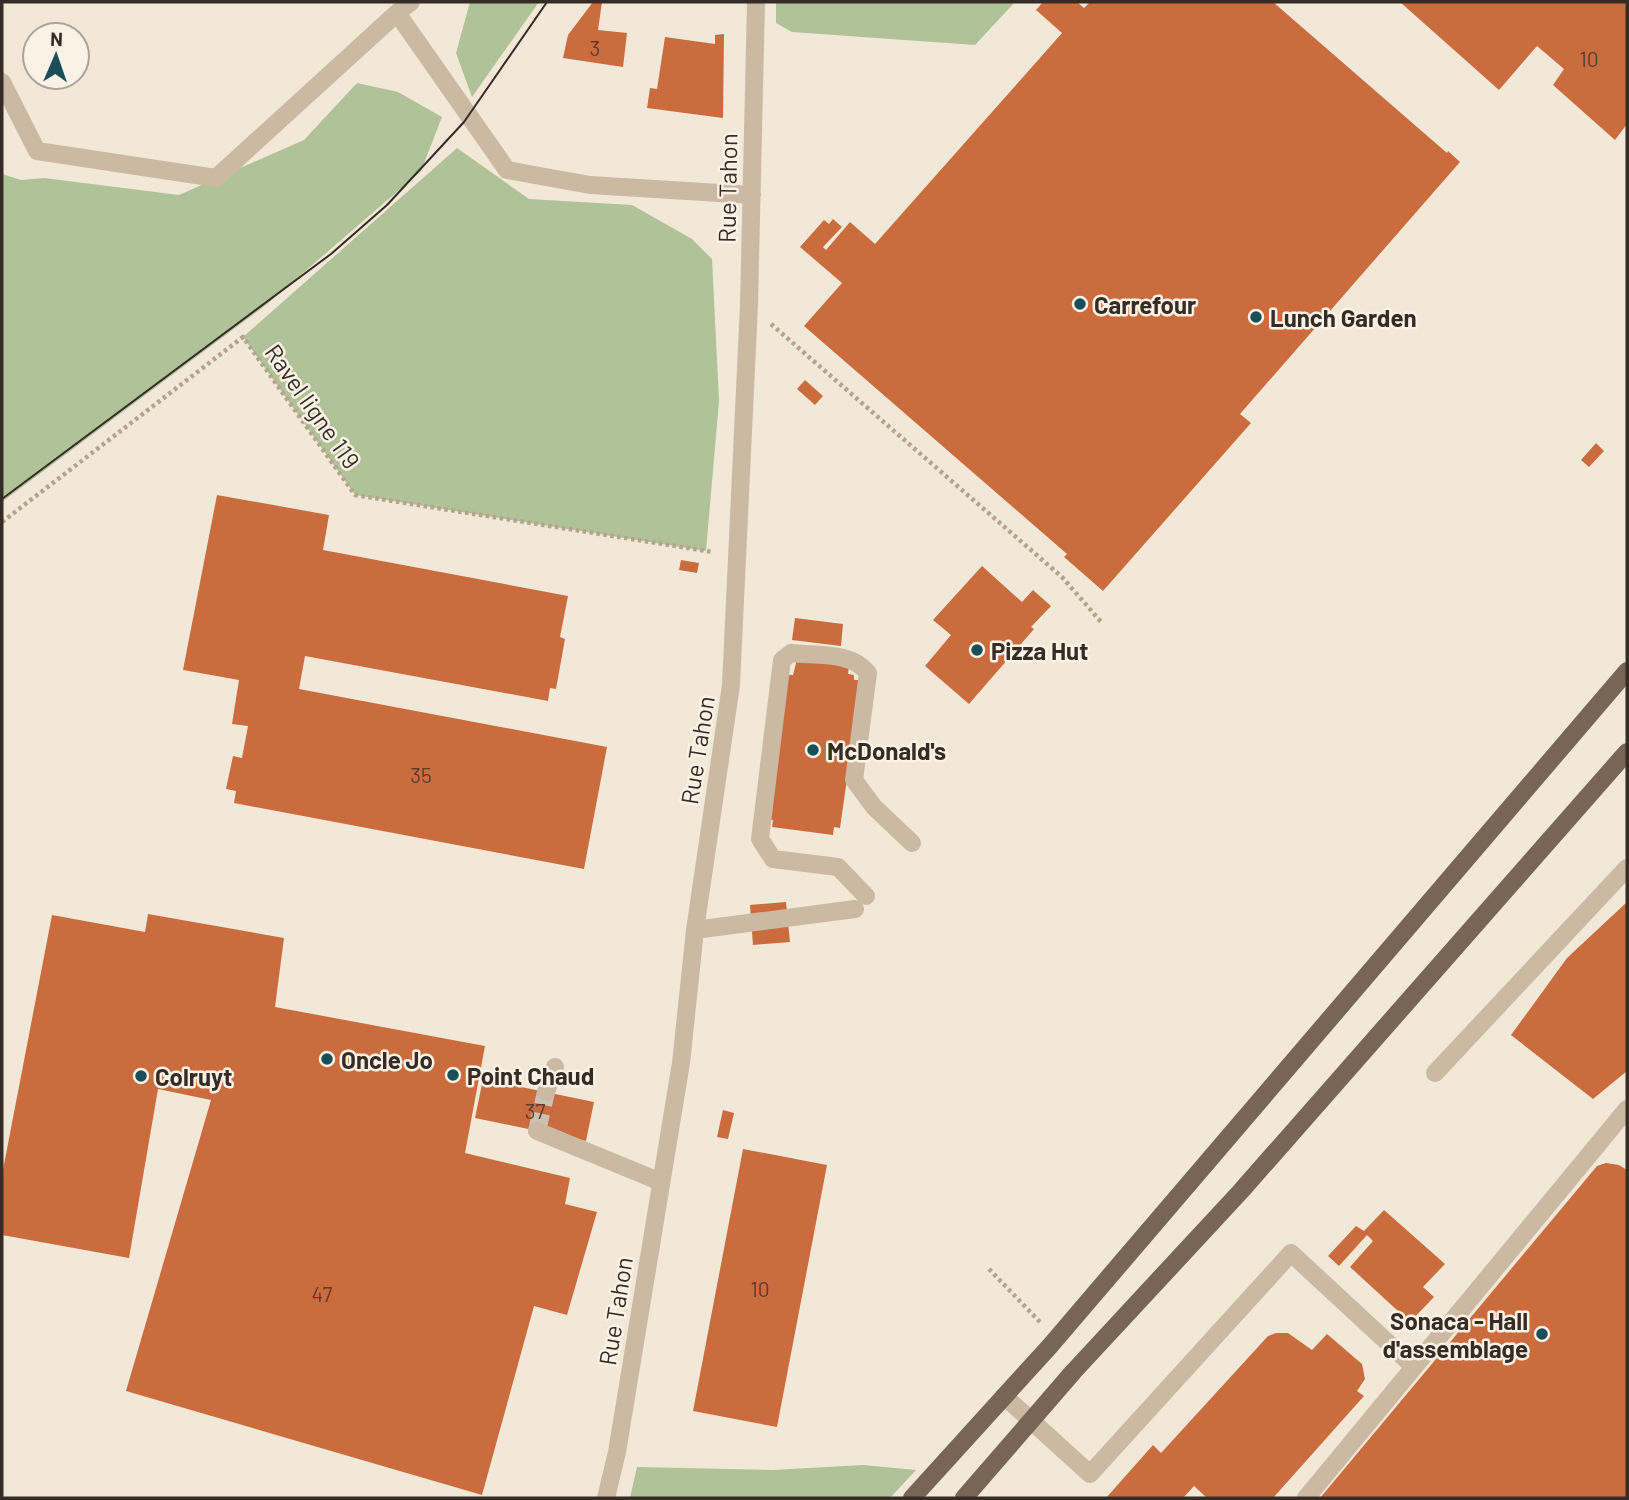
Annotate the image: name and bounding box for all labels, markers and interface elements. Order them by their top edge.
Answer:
north arrow [21,21,91,91]
text: N [50,27,63,50]
house number: 3 [590,35,600,60]
house number: 10 [1579,46,1599,71]
street label: Rue Tahon [712,133,742,243]
place label: Carrefour [1094,290,1196,319]
marker: Carrefour [1072,296,1088,312]
place label: Lunch Garden [1270,303,1417,332]
marker: Lunch Garden [1248,309,1264,325]
street label: Ravel ligne 119 [259,338,367,474]
place label: Pizza Hut [991,636,1088,665]
marker: Pizza Hut [969,642,985,658]
street label: Rue Tahon [674,694,720,806]
place label: McDonald's [827,736,946,765]
marker: McDonald's [805,742,821,758]
house number: 35 [410,762,432,787]
place label: Oncle Jo [341,1045,433,1074]
marker: Oncle Jo [319,1051,335,1067]
place label: Point Chaud [467,1061,594,1090]
place label: Colruyt [155,1062,232,1091]
marker: Point Chaud [445,1067,461,1083]
marker: Colruyt [133,1068,149,1084]
house number: 37 [525,1098,545,1123]
street label: Rue Tahon [592,1255,638,1367]
house number: 10 [750,1276,770,1301]
house number: 47 [312,1281,333,1306]
place label: Sonaca - Hall d'assemblage [1382,1306,1528,1363]
marker: Sonaca - Hall d'assemblage [1534,1326,1550,1342]

